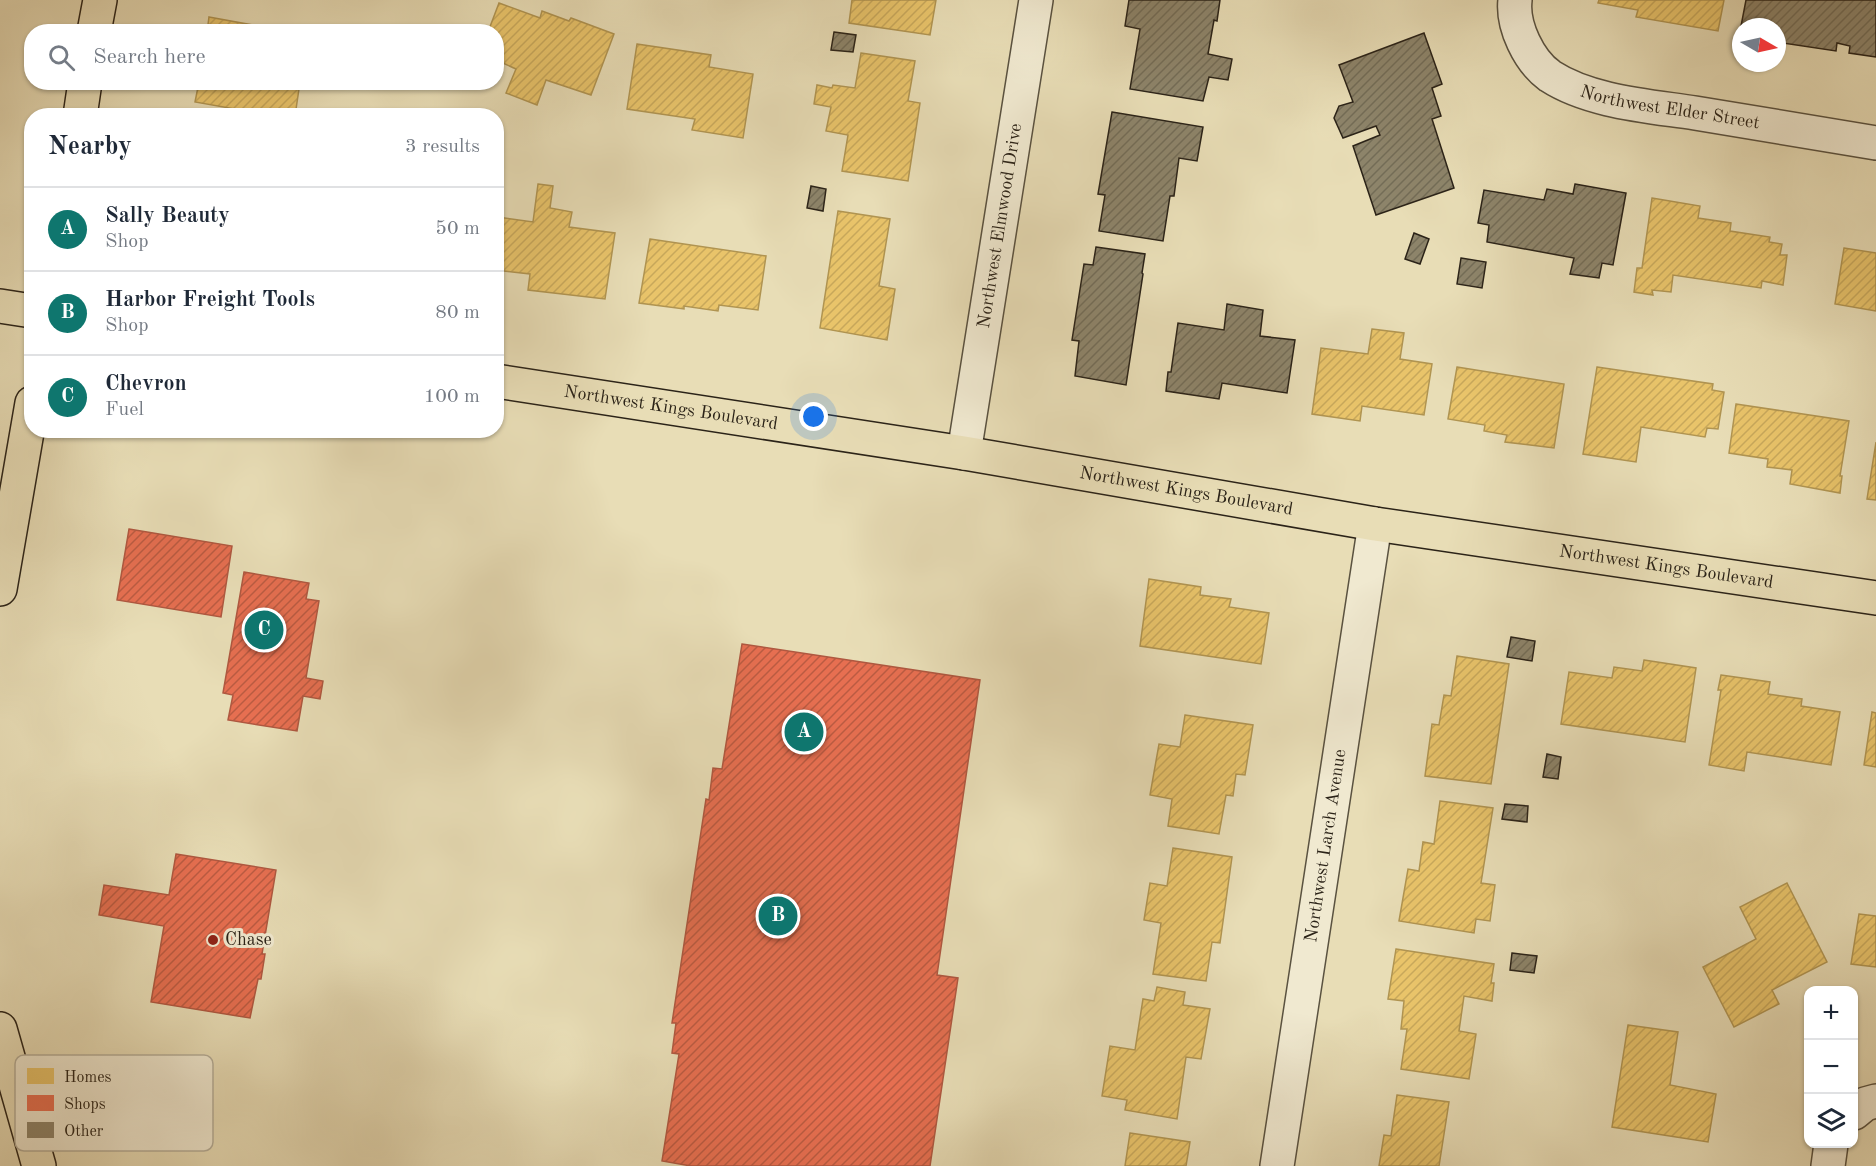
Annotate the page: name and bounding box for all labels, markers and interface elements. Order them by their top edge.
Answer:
north arrow [1732,18,1786,72]
search box [24,24,504,90]
icon: search [45,41,78,74]
text: Search here [93,46,206,68]
street label: Northwest Elder Street [1578,82,1761,133]
street label: Northwest Elmwood Drive [975,122,1025,330]
text: Nearby [48,134,132,160]
text: 3 results [405,137,480,157]
text: Sally Beauty [105,205,230,227]
text: A [60,219,75,239]
text: 50 m [435,219,480,239]
text: Shop [105,232,149,252]
text: Harbor Freight Tools [105,289,315,311]
text: B [60,303,75,323]
text: 80 m [435,303,480,323]
text: Shop [105,316,149,336]
text: Chevron [105,373,187,395]
street label: Northwest Kings Boulevard [563,383,779,433]
text: C [61,387,74,407]
text: 100 m [424,387,480,407]
text: Fuel [105,400,144,420]
your location [799,402,828,431]
street label: Northwest Kings Boulevard [1078,464,1294,519]
street label: Northwest Kings Boulevard [1558,542,1775,592]
pin: C [244,608,284,652]
pin: A [784,710,824,754]
street label: Northwest Larch Avenue [1302,748,1350,944]
pin: B [758,894,798,938]
place label: Chase [225,931,272,949]
marker: Chase [206,933,220,947]
map controls [1804,986,1858,1148]
button: + [1804,986,1858,1040]
button: − [1804,1040,1858,1094]
legend [15,1055,213,1151]
text: Homes [64,1070,112,1086]
button: layers [1804,1094,1858,1148]
text: Shops [64,1097,106,1113]
text: Other [64,1124,104,1140]

